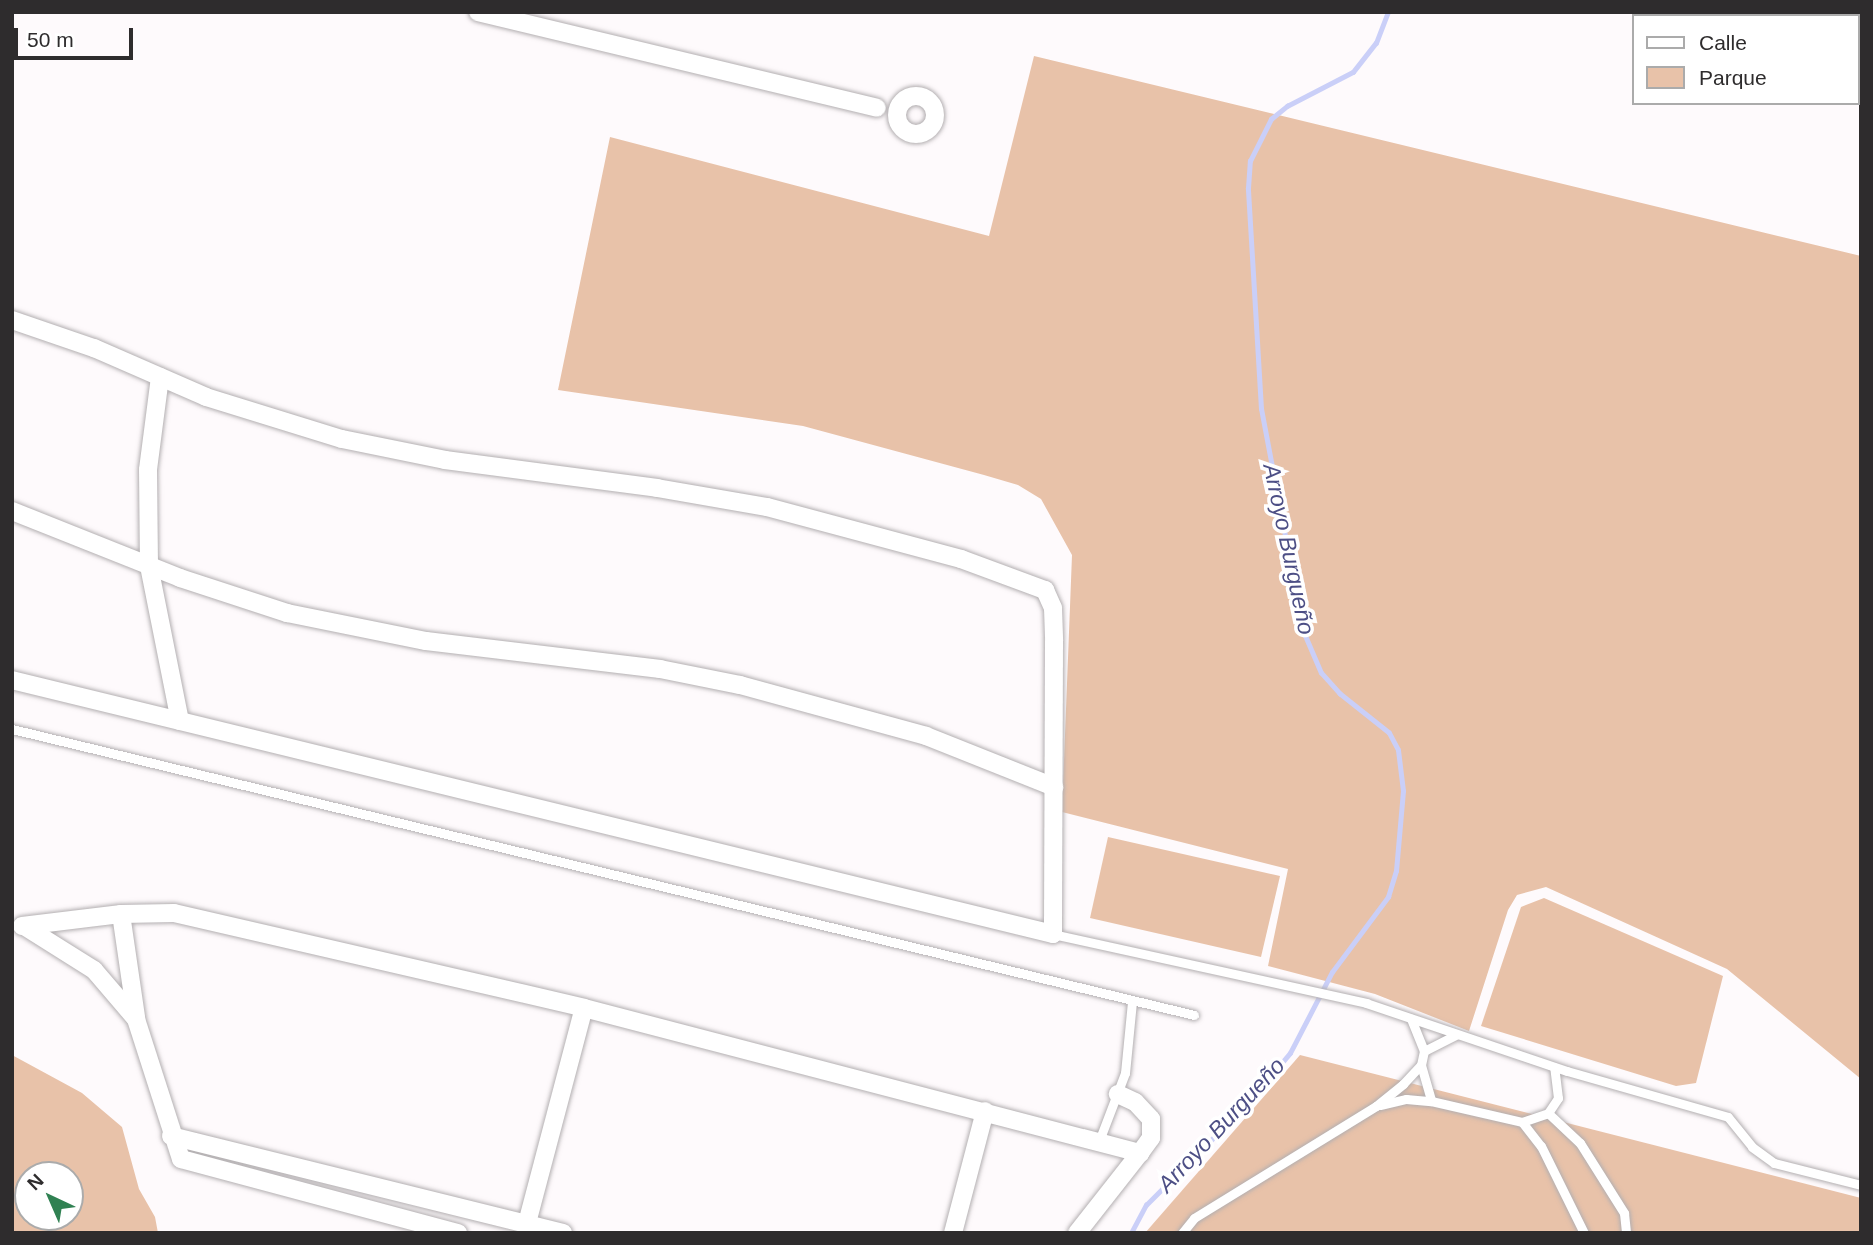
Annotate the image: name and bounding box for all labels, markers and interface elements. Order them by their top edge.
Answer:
scale bar [18,14,136,58]
legend [1632,14,1859,105]
text: 50 m [27,28,74,51]
text: Calle [1699,31,1747,54]
text: Parque [1699,66,1767,89]
water label: Arroyo Burgueño [1257,461,1321,637]
water label: Arroyo Burgueño [1152,1052,1290,1198]
north arrow [14,1161,84,1231]
text: N [23,1170,48,1194]

